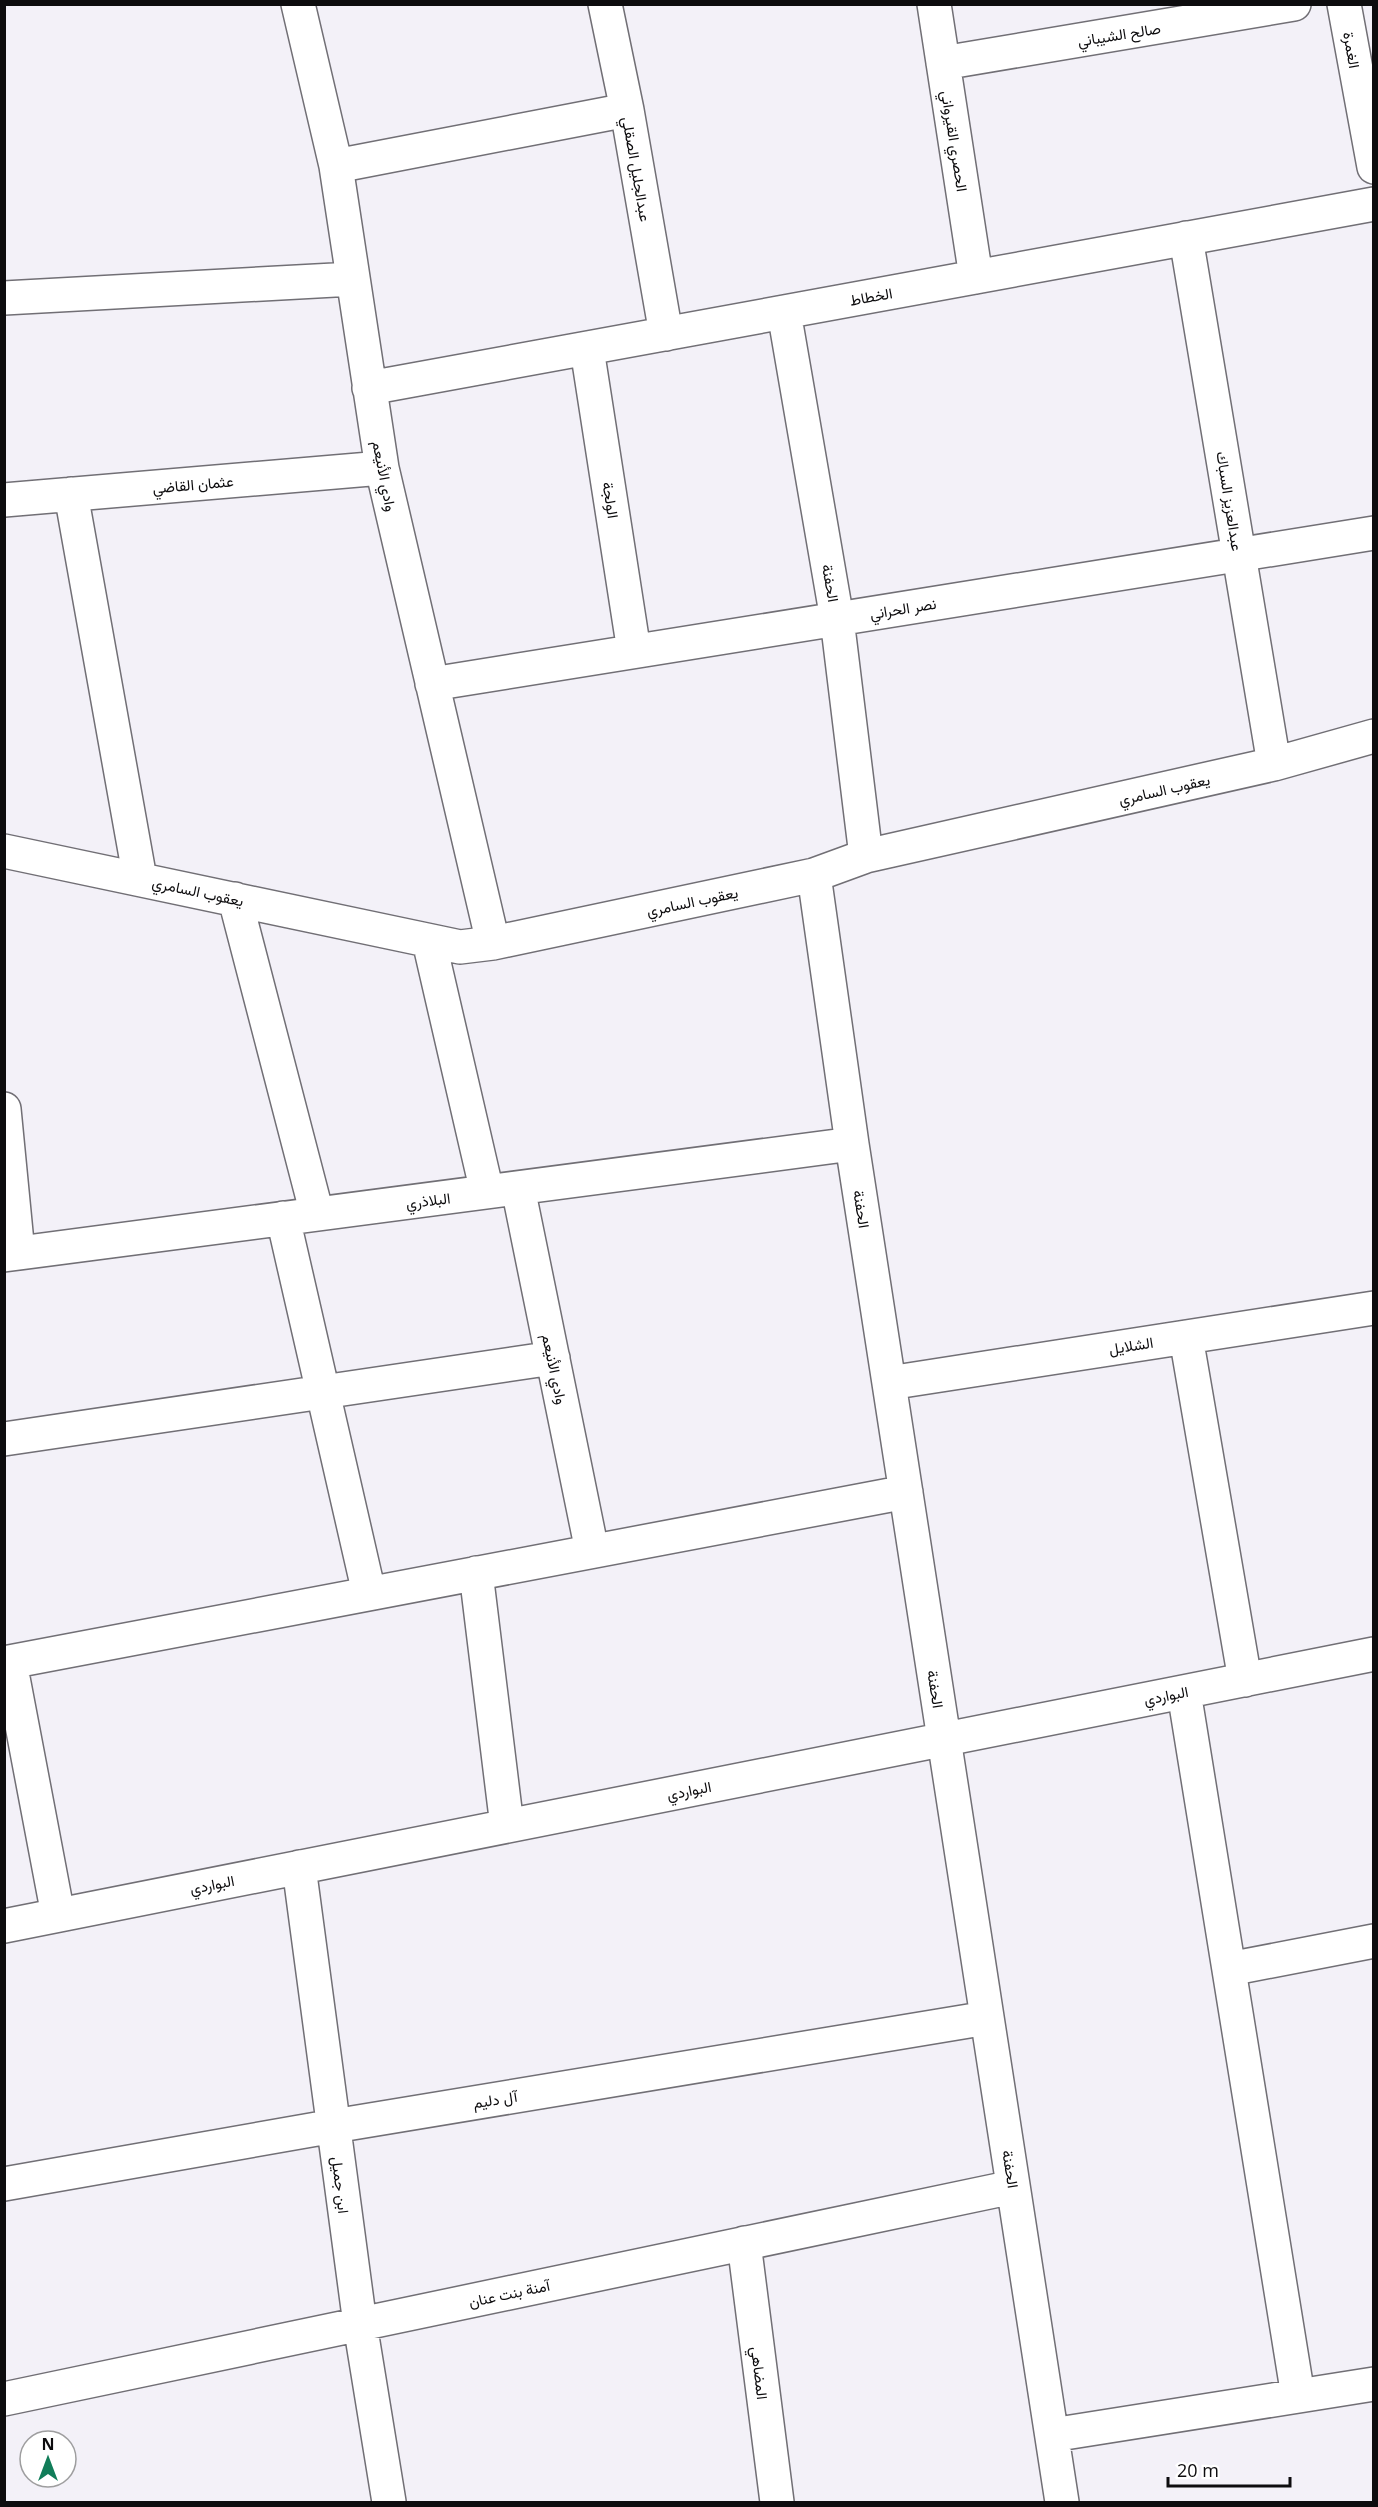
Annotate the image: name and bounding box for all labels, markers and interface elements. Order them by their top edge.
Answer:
street label: صالح الشيباني [1076,18,1163,54]
street label: الغمرة [1339,30,1365,70]
street label: الحصري القيرواني [933,89,973,194]
street label: عبدالجليل الصقلي [614,115,656,224]
street label: الخطاط [848,282,894,310]
street label: وادي الأنيعم [364,439,402,514]
street label: عبدالعزيز السباك [1212,450,1248,553]
street label: عثمان القاضي [152,470,235,501]
street label: الولجة [598,480,624,520]
street label: الحفنة [818,562,844,604]
street label: نصر الحراني [868,593,938,627]
street label: يعقوب السامري [1116,769,1213,813]
street label: يعقوب السامري [150,872,246,914]
street label: يعقوب السامري [644,882,740,924]
street label: البلاذري [404,1187,452,1217]
street label: الحفنة [849,1189,875,1229]
street label: وادي الأنيعم [534,1332,572,1407]
street label: الشلايل [1107,1332,1155,1358]
street label: الحفنة [923,1669,949,1709]
street label: البواردي [1142,1681,1191,1713]
street label: البواردي [665,1776,714,1808]
street label: البواردي [188,1870,237,1902]
street label: آل دليم [471,2085,520,2113]
street label: الحفنة [998,2149,1024,2189]
street label: ابن جميل [327,2155,354,2215]
street label: آمنة بنت عنان [467,2274,553,2311]
street label: المضاهي [743,2345,773,2401]
north arrow [18,2429,78,2489]
text: N [41,2433,55,2455]
scale bar [1168,2450,1290,2488]
text: 20 m [1177,2458,1219,2482]

